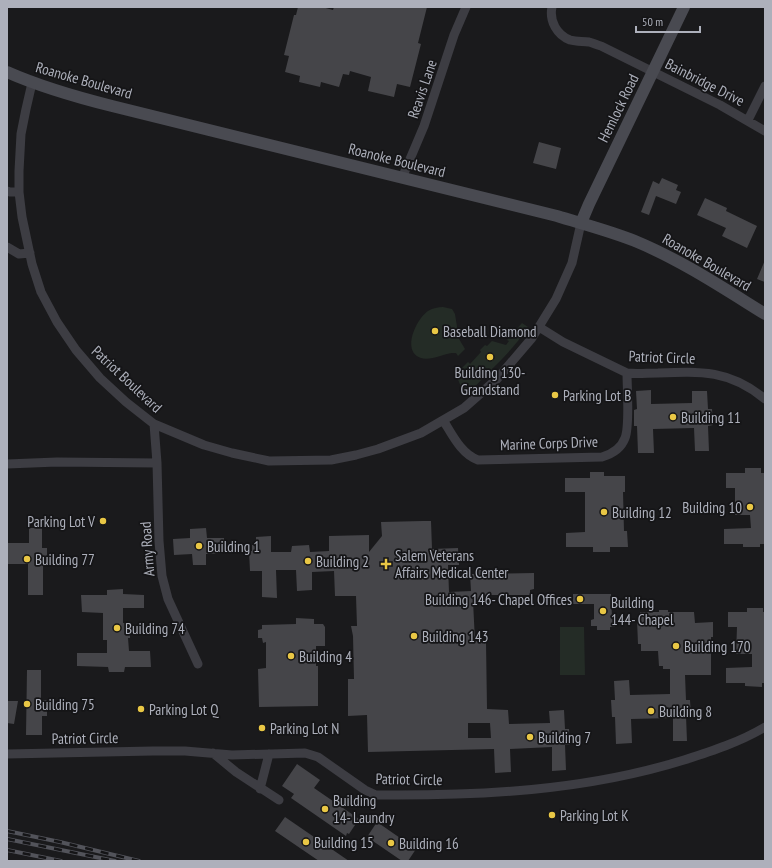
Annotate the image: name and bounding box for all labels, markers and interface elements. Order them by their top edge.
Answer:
scale bar [636,8,700,34]
text: 50 m [642,14,663,29]
street label: Bainbridge Drive [662,54,748,110]
street label: Roanoke Boulevard [34,57,134,103]
street label: Reavis Lane [403,57,441,121]
street label: Hemlock Road [593,71,643,145]
street label: Roanoke Boulevard [347,139,447,181]
street label: Roanoke Boulevard [659,229,755,295]
place label: Baseball Diamond [443,322,536,341]
marker: Baseball Diamond [430,326,440,336]
street label: Patriot Boulevard [88,342,166,416]
street label: Patriot Circle [628,346,696,368]
marker: Building 130- Grandstand [485,352,495,362]
place label: Building 130- Grandstand [455,363,525,399]
place label: Parking Lot B [563,386,631,405]
marker: Parking Lot B [550,390,560,400]
place label: Building 11 [681,408,741,427]
marker: Building 11 [668,412,678,422]
street label: Marine Corps Drive [500,432,598,454]
place label: Building 10 [682,498,742,517]
marker: Building 10 [745,502,755,512]
place label: Building 12 [612,503,672,522]
marker: Building 12 [599,507,609,517]
place label: Parking Lot V [27,512,95,531]
marker: Parking Lot V [98,516,108,526]
street label: Army Road [136,521,158,577]
place label: Building 1 [207,537,260,556]
marker: Building 1 [194,541,204,551]
place label: Salem Veterans Affairs Medical Center [395,546,509,582]
place label: Building 77 [35,550,95,569]
place label: Building 2 [316,552,369,571]
marker: Building 77 [22,554,32,564]
marker: Building 2 [303,556,313,566]
marker: Salem Veterans Affairs Medical Center [380,558,392,570]
place label: Building 146- Chapel Offices [425,590,572,609]
place label: Building 144- Chapel [611,593,674,629]
marker: Building 146- Chapel Offices [575,594,585,604]
marker: Building 144- Chapel [598,606,608,616]
place label: Building 74 [125,619,185,638]
marker: Building 74 [112,623,122,633]
place label: Building 143 [422,627,489,646]
marker: Building 143 [409,631,419,641]
place label: Building 170 [684,637,751,656]
marker: Building 170 [671,641,681,651]
place label: Building 4 [299,647,352,666]
marker: Building 4 [286,651,296,661]
place label: Building 75 [35,695,95,714]
marker: Building 75 [22,699,32,709]
place label: Parking Lot Q [149,700,219,719]
place label: Building 8 [659,702,712,721]
marker: Parking Lot Q [136,704,146,714]
marker: Building 8 [646,706,656,716]
place label: Parking Lot N [270,719,339,738]
marker: Parking Lot N [257,723,267,733]
street label: Patriot Circle [51,728,119,748]
place label: Building 7 [538,728,591,747]
marker: Building 7 [525,732,535,742]
street label: Patriot Circle [375,769,443,789]
place label: Building 14- Laundry [333,791,395,827]
marker: Building 14- Laundry [320,804,330,814]
place label: Parking Lot K [560,806,629,825]
marker: Parking Lot K [547,810,557,820]
place label: Building 15 [314,833,374,852]
place label: Building 16 [399,834,459,853]
marker: Building 15 [301,837,311,847]
marker: Building 16 [386,838,396,848]

